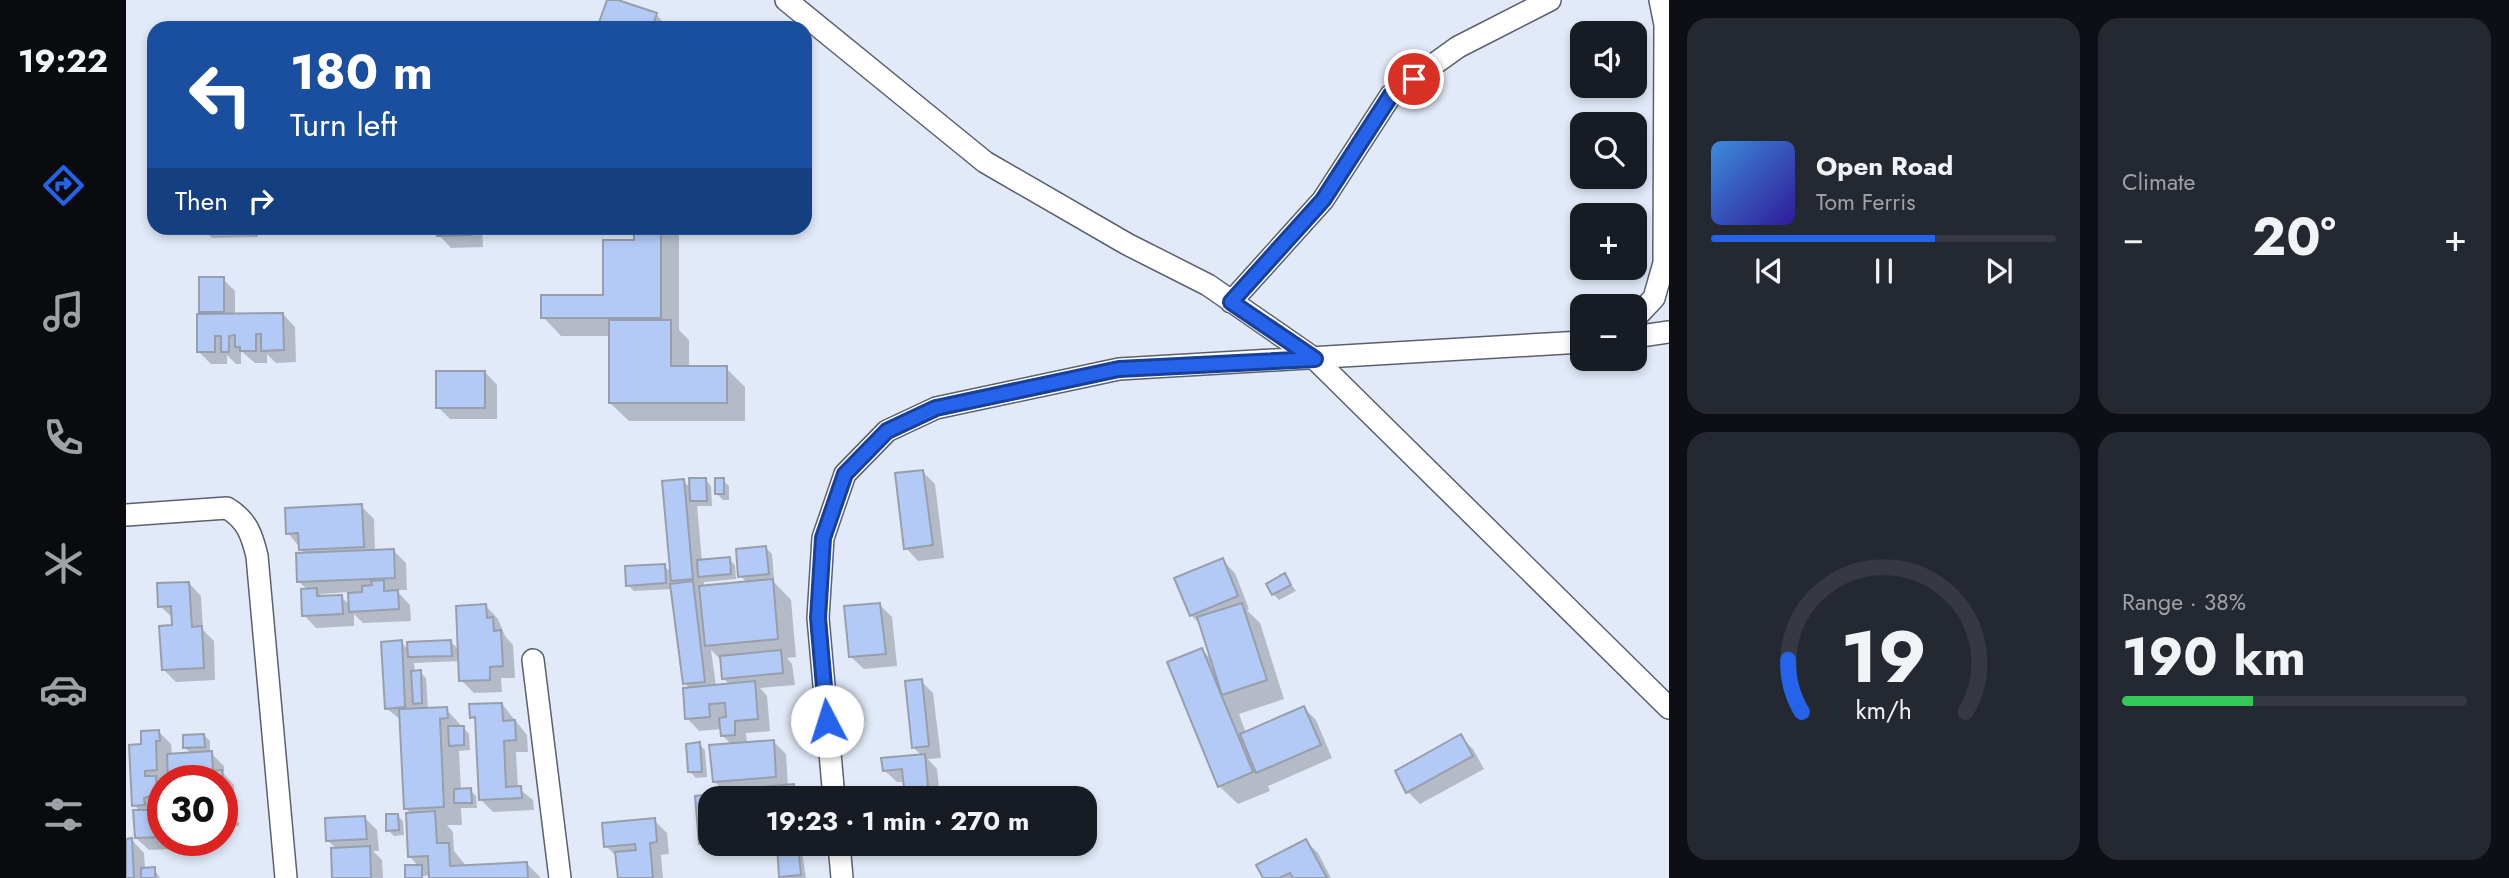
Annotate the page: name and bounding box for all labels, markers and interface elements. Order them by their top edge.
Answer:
map controls [1570,21,1647,371]
button: sound [1570,21,1647,98]
text: 180 m [290,37,433,107]
text: 19:22 [18,38,108,84]
icon: left [175,49,266,140]
pin [1384,49,1444,109]
icon: arrive [1395,60,1433,98]
text: Turn left [290,102,397,148]
button: search [1570,112,1647,189]
text: Open Road [1816,147,1953,185]
icon: directions [39,161,88,210]
text: Climate [2122,165,2195,199]
text: Then [175,182,228,220]
icon: right [242,182,280,220]
text: Tom Ferris [1816,185,1915,219]
text: 20° [2252,199,2336,275]
button: + [1570,203,1647,280]
text: − [2122,210,2144,265]
text: + [2444,210,2467,265]
icon: previous [1750,252,1788,290]
icon: pause [1865,252,1903,290]
icon: next [1980,252,2018,290]
icon: music [39,287,88,336]
button: − [1570,294,1647,371]
icon: phone [39,413,88,462]
icon: climate [39,539,88,588]
text: Range · 38% [2122,585,2246,619]
text: 19 [1841,604,1926,709]
text: 190 km [2122,619,2306,695]
icon: car [39,665,88,714]
position arrow [790,684,864,758]
text: km/h [1855,692,1912,728]
speed limit sign: 30 [147,765,238,856]
icon: filters [39,790,88,839]
text: 19:23 · 1 min · 270 m [766,802,1029,840]

